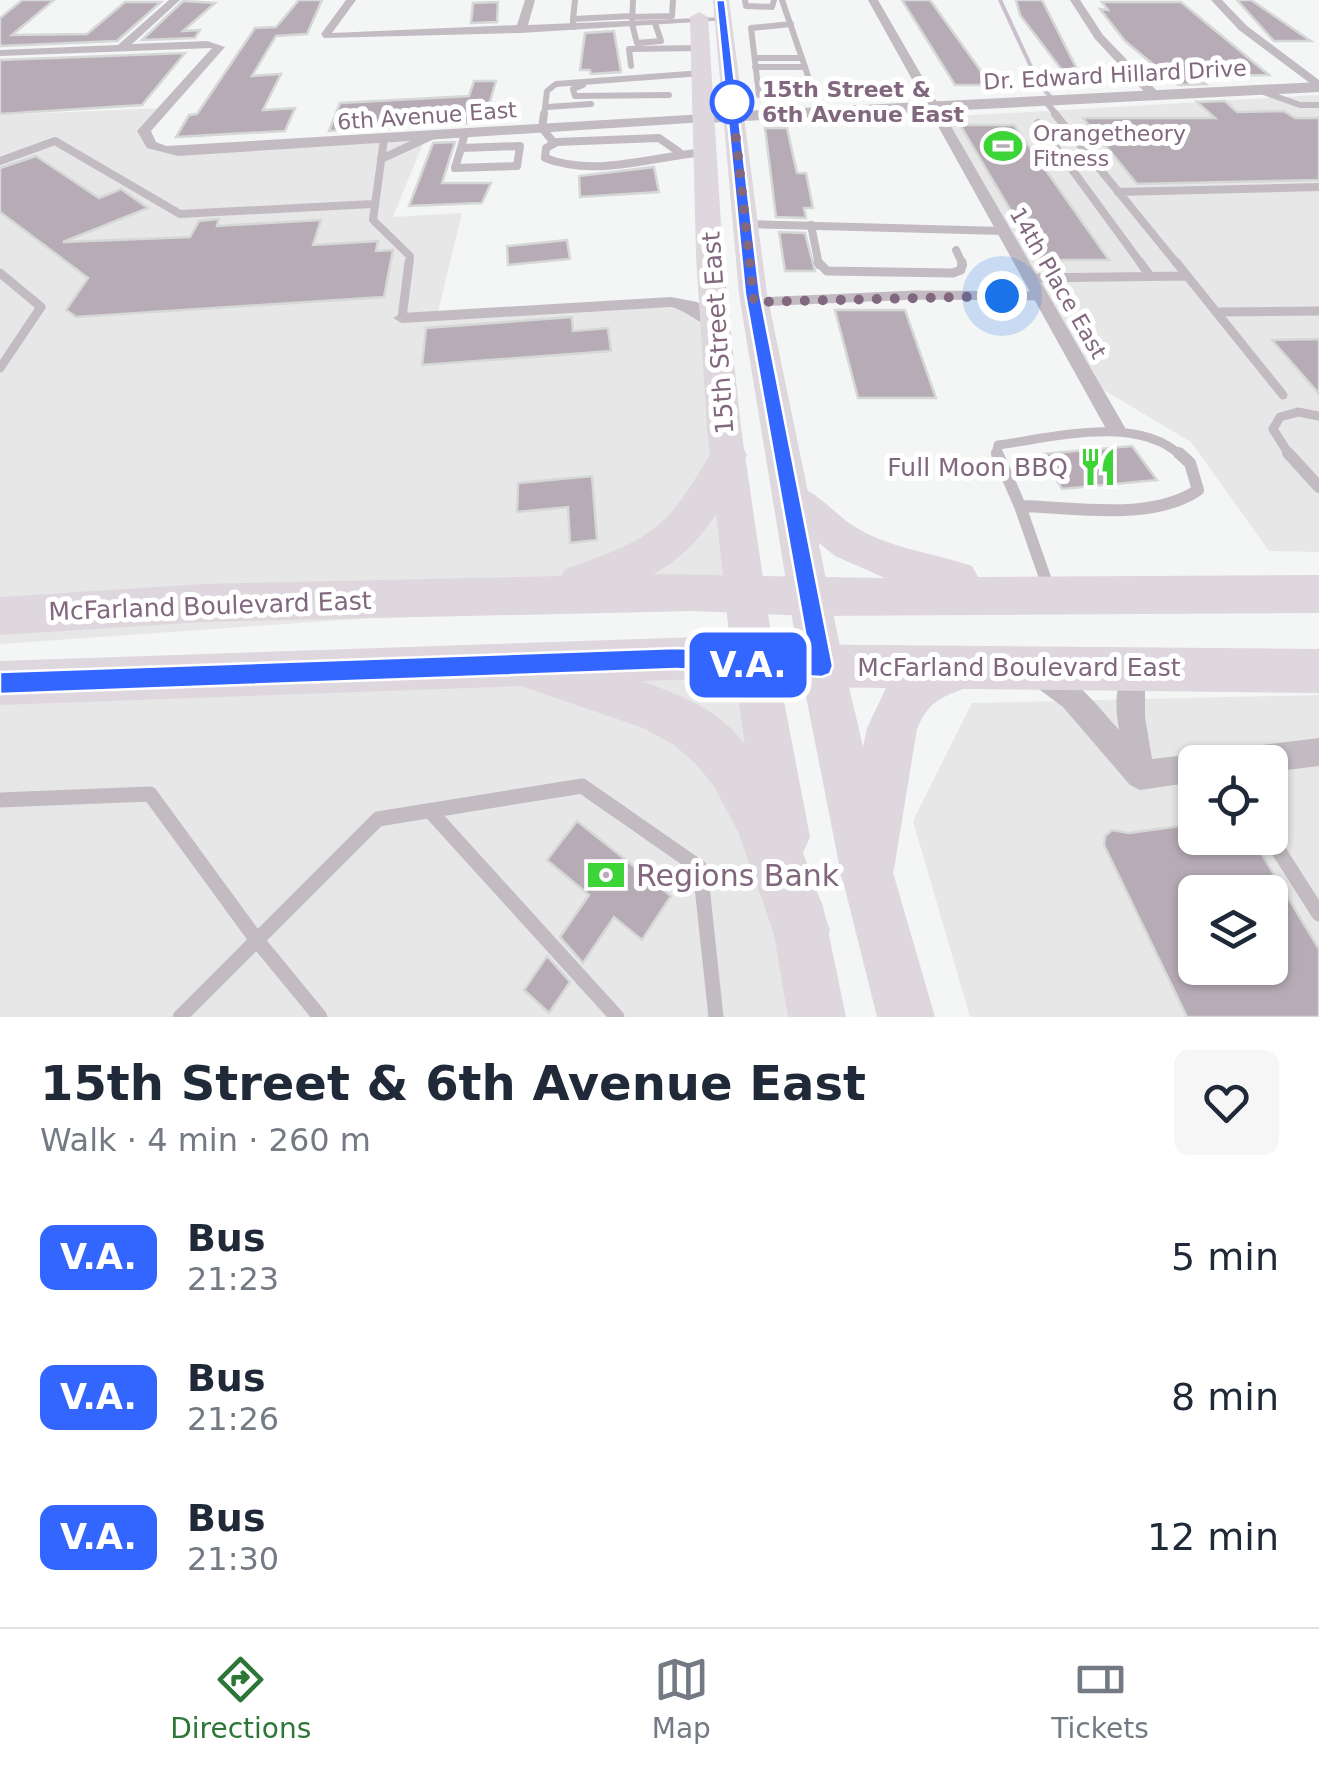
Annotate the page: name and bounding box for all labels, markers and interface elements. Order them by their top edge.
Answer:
street label: Dr. Edward Hillard Drive [983,56,1247,94]
place label: 15th Street & 6th Avenue East [762,77,965,127]
marker: 15th Street & 6th Avenue East [711,81,753,123]
street label: 6th Avenue East [336,97,518,135]
place label: Orangetheory Fitness [1033,121,1186,171]
sports icon: Orangetheory Fitness [982,125,1024,167]
street label: 14th Place East [1005,203,1112,363]
street label: 15th Street East [696,230,740,435]
your location [977,271,1027,321]
restaurant icon: Full Moon BBQ [1077,446,1119,488]
place label: Full Moon BBQ [887,453,1068,482]
street label: McFarland Boulevard East [48,586,372,626]
line badge: V.A. [678,632,818,698]
text: V.A. [710,645,786,685]
street label: McFarland Boulevard East [857,653,1181,682]
map controls [1178,745,1288,985]
button: locate [1178,745,1288,855]
bank icon: Regions Bank [585,854,627,896]
place label: Regions Bank [636,858,840,893]
button: layers [1178,875,1288,985]
button: heart [1174,1050,1279,1155]
text: 15th Street & 6th Avenue East [40,1055,866,1111]
text: Walk · 4 min · 260 m [40,1121,371,1159]
text: Bus [187,1216,266,1260]
text: 5 min [1171,1235,1279,1279]
text: V.A. [60,1237,137,1277]
text: 21:23 [187,1260,279,1298]
text: Bus [187,1356,266,1400]
text: 8 min [1171,1375,1279,1419]
text: V.A. [60,1377,137,1417]
text: 21:26 [187,1400,279,1438]
text: Bus [187,1496,266,1540]
text: 12 min [1147,1515,1279,1559]
text: V.A. [60,1517,137,1557]
text: 21:30 [187,1540,279,1578]
tab: Directions [170,1652,311,1745]
tab: Map [652,1652,711,1745]
tab: Tickets [1051,1652,1149,1745]

